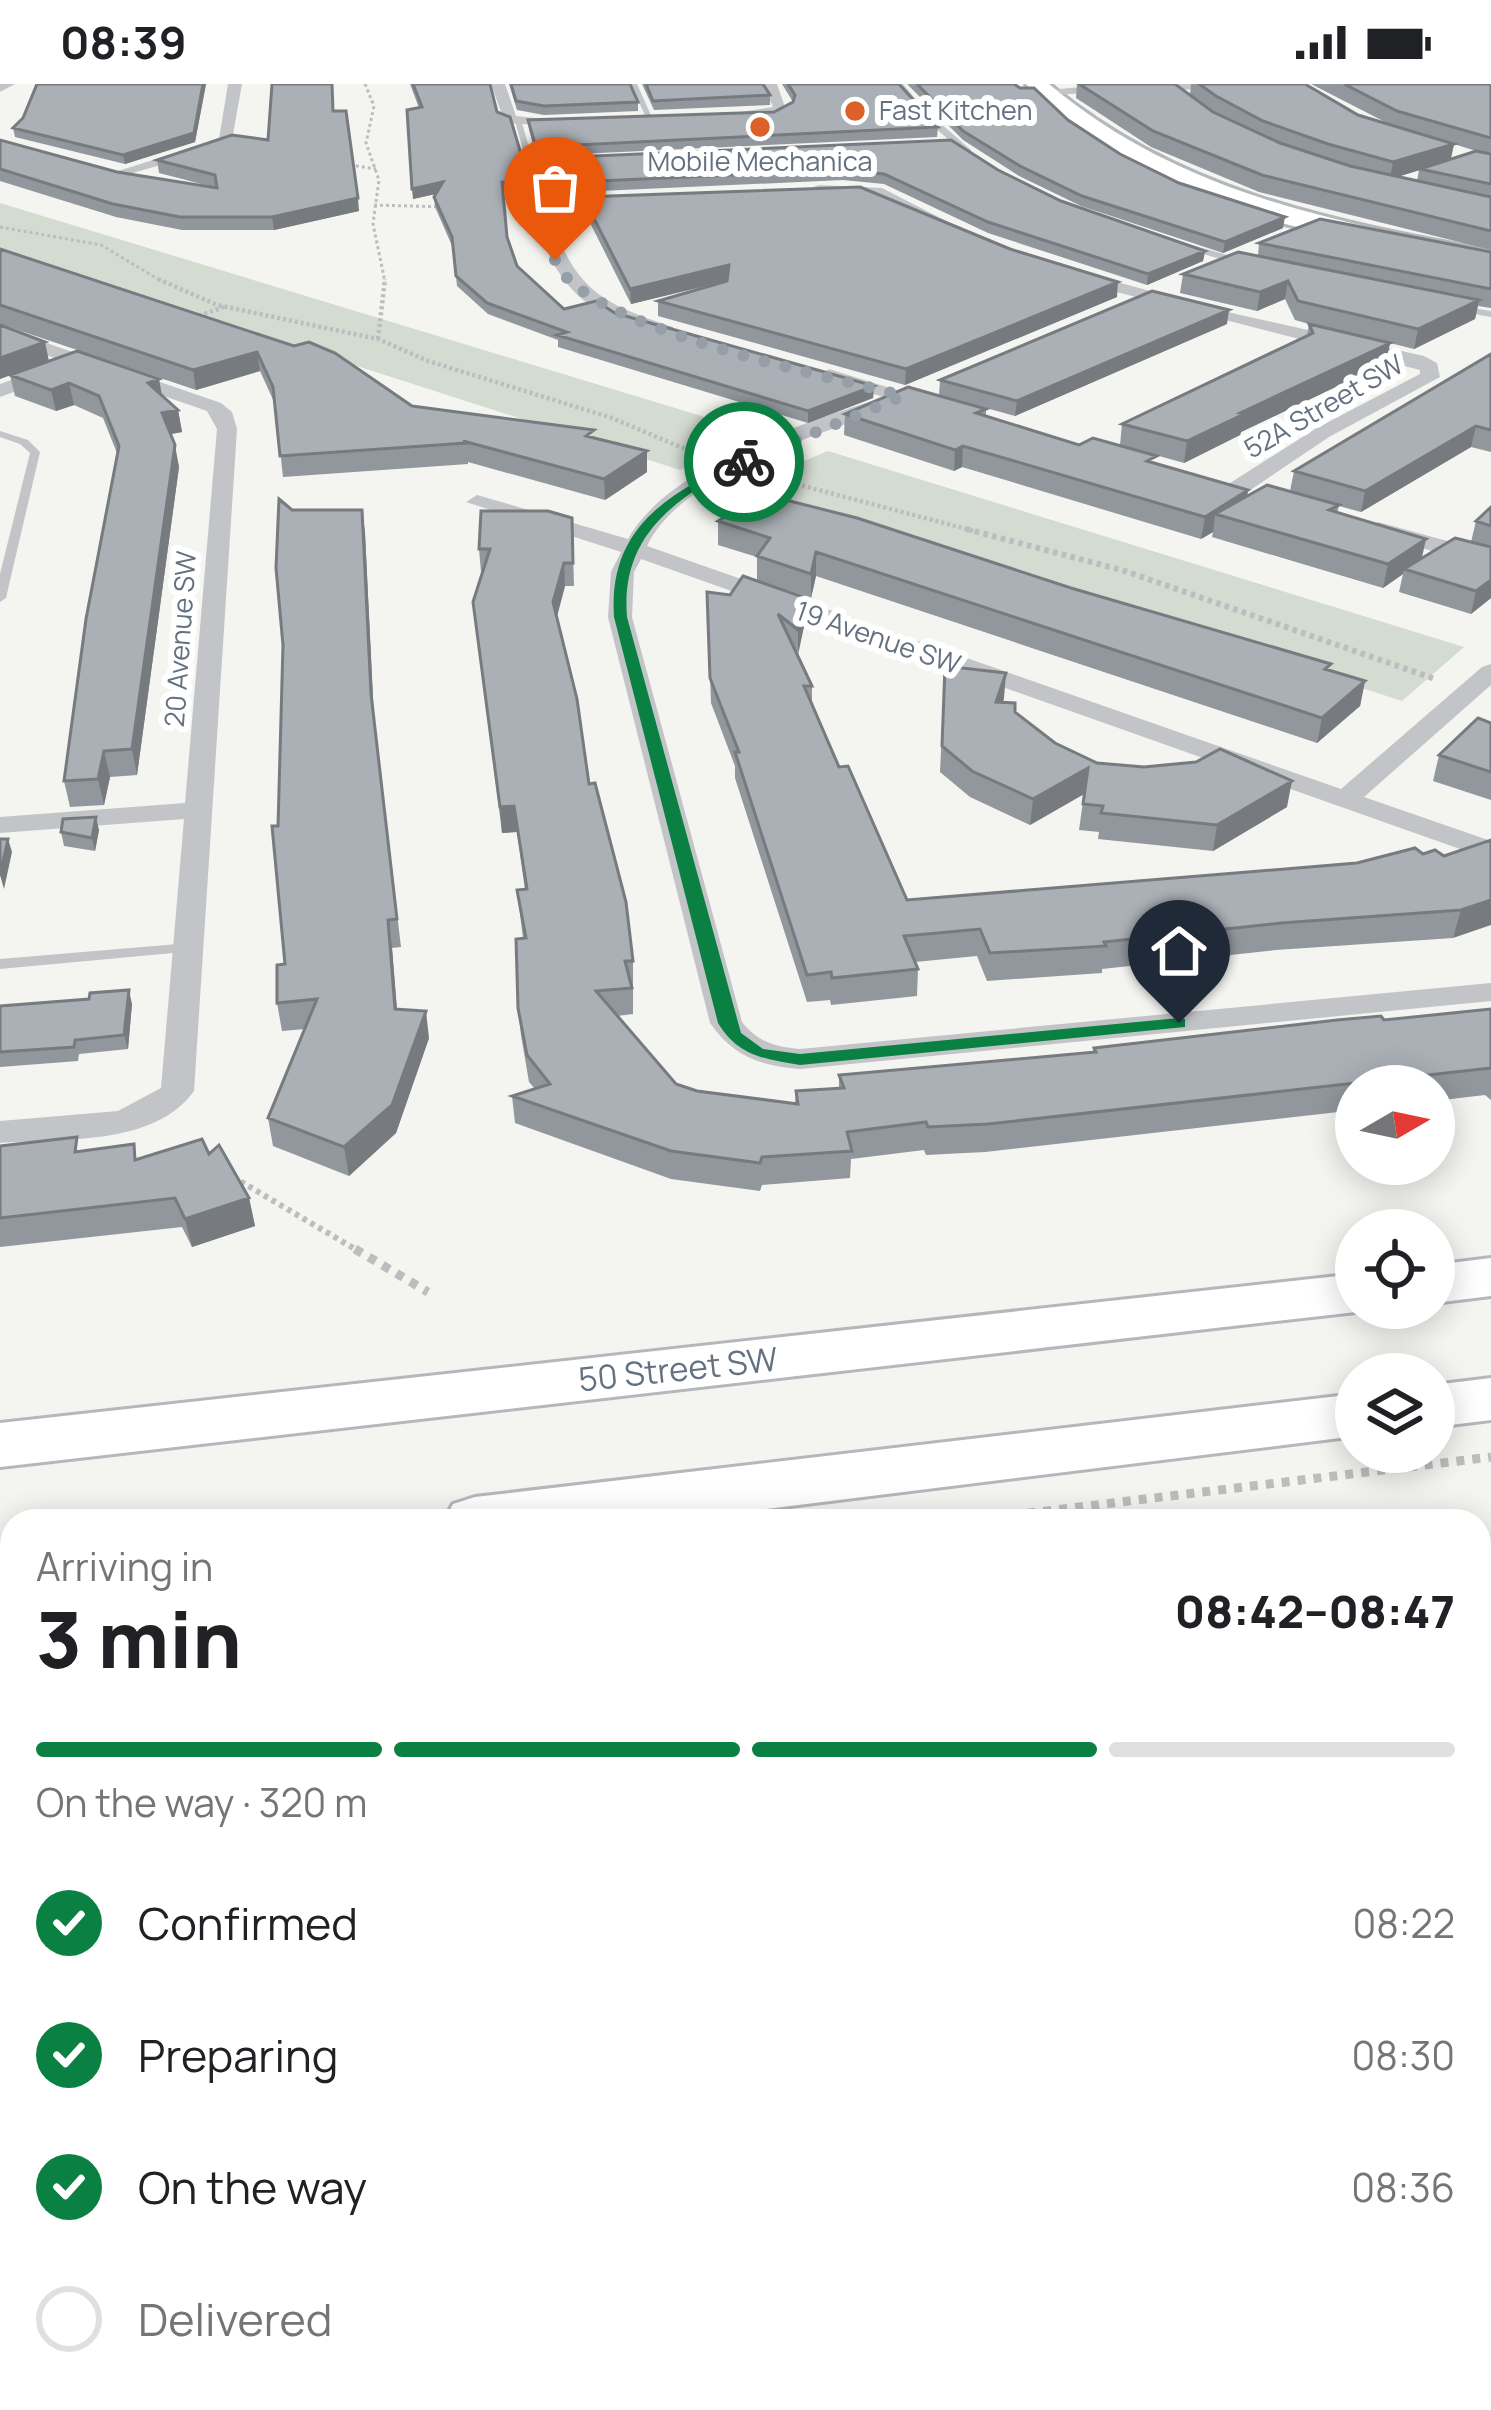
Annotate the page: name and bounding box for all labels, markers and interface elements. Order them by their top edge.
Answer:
text: 08:39 [60,11,187,73]
place label: Fast Kitchen [879,91,1032,128]
marker: Fast Kitchen [842,98,868,124]
marker: Mobile Mechanica [747,114,773,140]
pin [504,137,606,260]
place label: Mobile Mechanica [647,142,873,179]
icon: bag [522,155,588,221]
street label: 52A Street SW [1237,345,1410,466]
courier [684,402,804,522]
icon: bike [711,429,777,495]
street label: 20 Avenue SW [155,550,204,728]
street label: 19 Avenue SW [791,591,966,682]
pin [1128,900,1230,1023]
icon: home [1146,918,1212,984]
north arrow [1335,1065,1455,1185]
map controls [1335,1065,1455,1473]
button: locate [1335,1209,1455,1329]
street label: 50 Street SW [576,1336,780,1401]
button: layers [1335,1353,1455,1473]
text: Arriving in [36,1539,213,1593]
text: 08:42–08:47 [1175,1580,1455,1642]
text: 3 min [36,1585,242,1691]
text: On the way · 320 m [36,1775,367,1829]
icon: check [36,1890,102,1956]
text: Confirmed [138,1892,358,1954]
text: 08:22 [1352,1896,1455,1950]
icon: check [36,2022,102,2088]
text: Preparing [138,2024,338,2086]
text: 08:30 [1352,2028,1455,2082]
icon: check [36,2154,102,2220]
text: On the way [138,2156,367,2218]
text: 08:36 [1351,2160,1455,2214]
text: Delivered [138,2288,333,2350]

